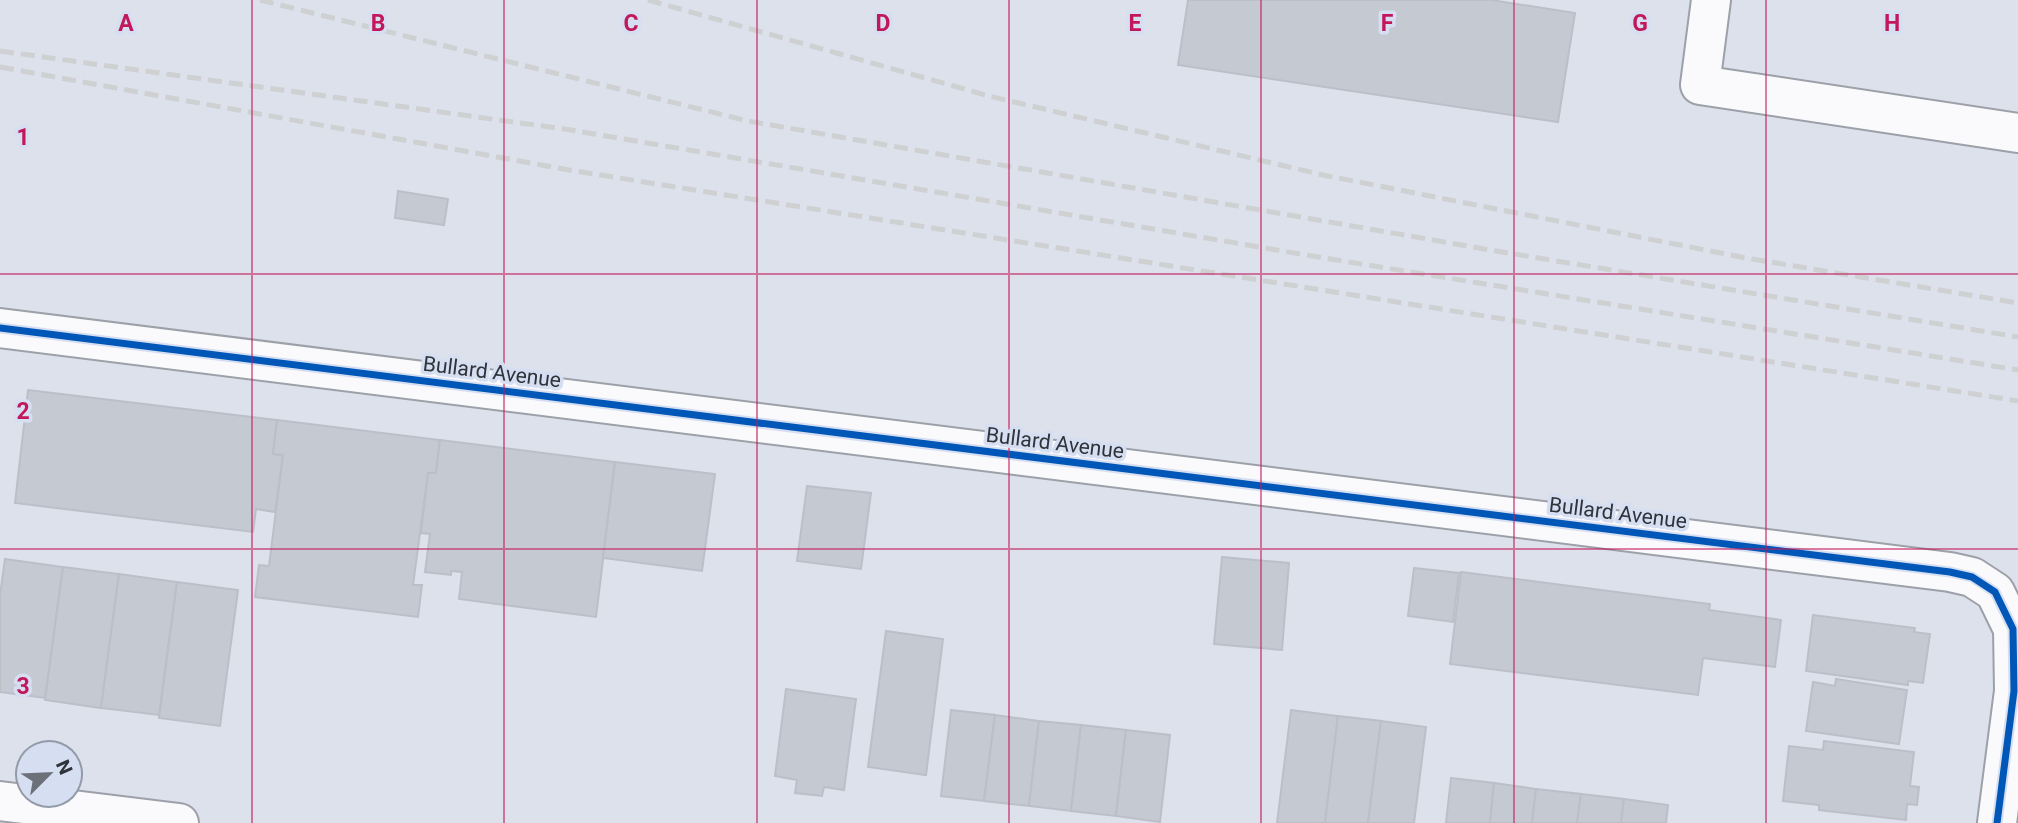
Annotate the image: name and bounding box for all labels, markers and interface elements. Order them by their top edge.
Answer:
text: A [118,10,134,37]
text: B [371,10,385,37]
text: C [623,10,639,37]
text: D [876,10,890,37]
text: E [1129,10,1142,37]
text: F [1381,10,1394,37]
text: G [1632,10,1648,37]
text: H [1884,10,1900,37]
text: 1 [16,124,30,151]
street label: Bullard Avenue [422,352,562,392]
text: 2 [16,398,30,425]
street label: Bullard Avenue [985,423,1125,463]
street label: Bullard Avenue [1548,493,1688,533]
text: 3 [16,673,30,700]
north arrow [14,739,84,809]
text: N [51,756,77,778]

